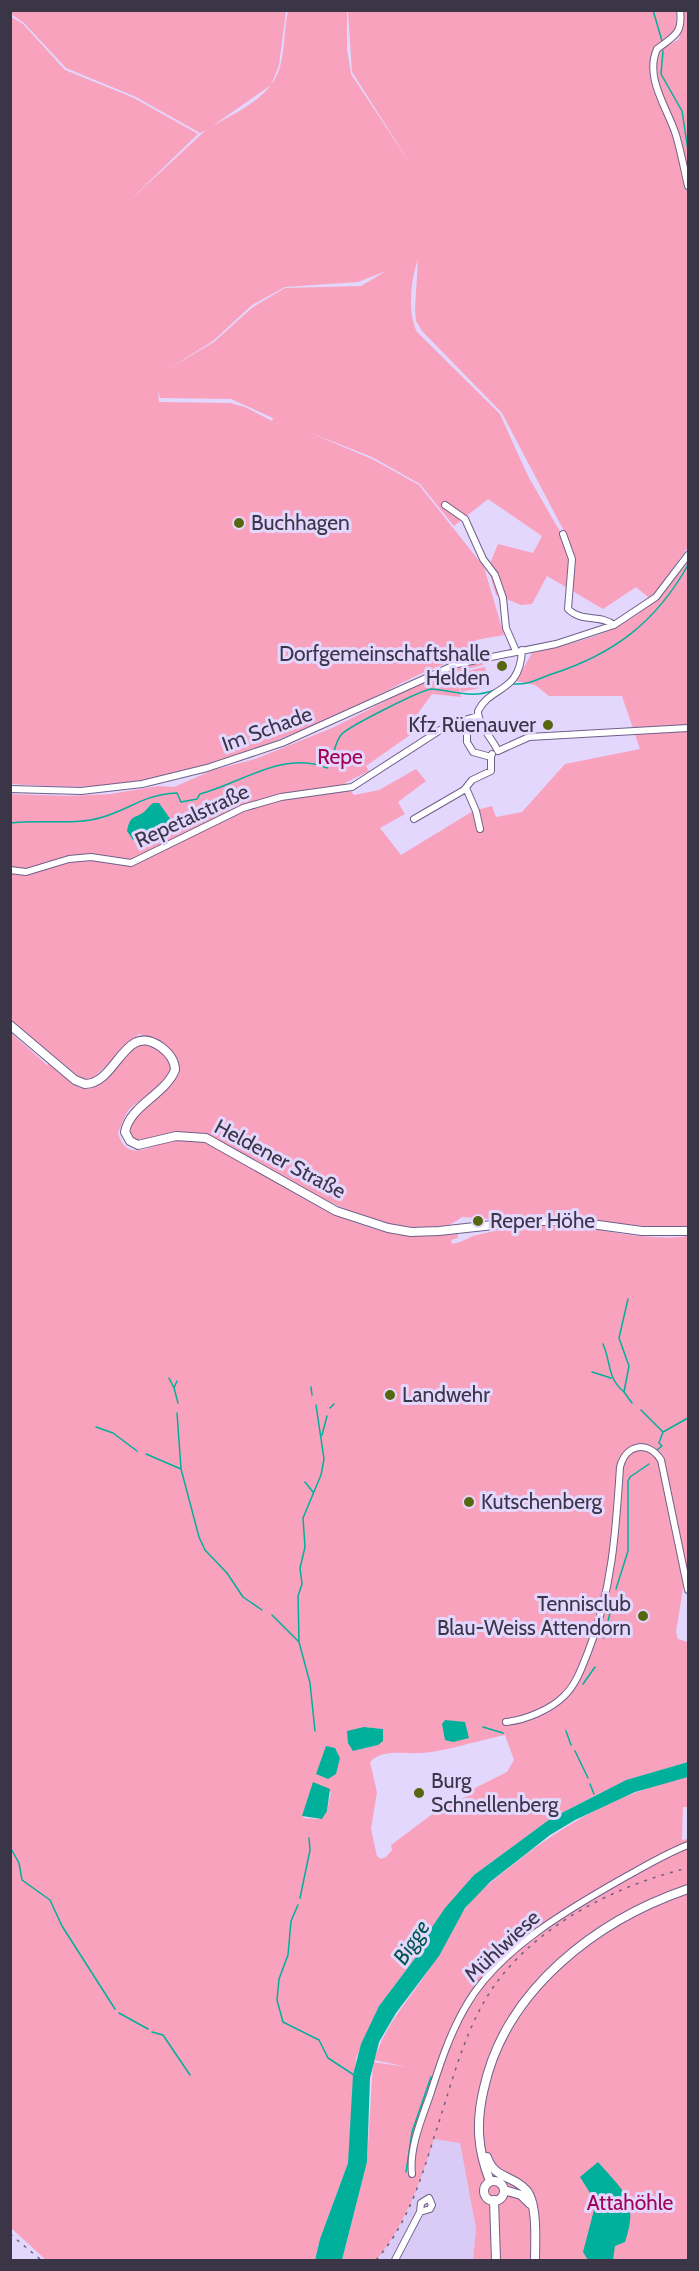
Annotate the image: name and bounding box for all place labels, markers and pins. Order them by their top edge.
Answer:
place label: Buchhagen [251,510,350,535]
marker: Buchhagen [232,516,246,530]
place label: Dorfgemeinschaftshalle Helden [279,641,490,690]
marker: Dorfgemeinschaftshalle Helden [495,659,509,673]
place label: Kfz Rüenauver [408,712,536,737]
marker: Kfz Rüenauver [541,718,555,732]
place label: Reper Höhe [490,1208,595,1233]
marker: Reper Höhe [471,1214,485,1228]
place label: Landwehr [402,1382,490,1407]
marker: Landwehr [383,1388,397,1402]
place label: Kutschenberg [481,1489,602,1514]
marker: Kutschenberg [462,1495,476,1509]
place label: Tennisclub Blau-Weiss Attendorn [437,1591,631,1640]
marker: Tennisclub Blau-Weiss Attendorn [636,1609,650,1623]
place label: Burg Schnellenberg [431,1768,559,1817]
marker: Burg Schnellenberg [412,1786,426,1800]

